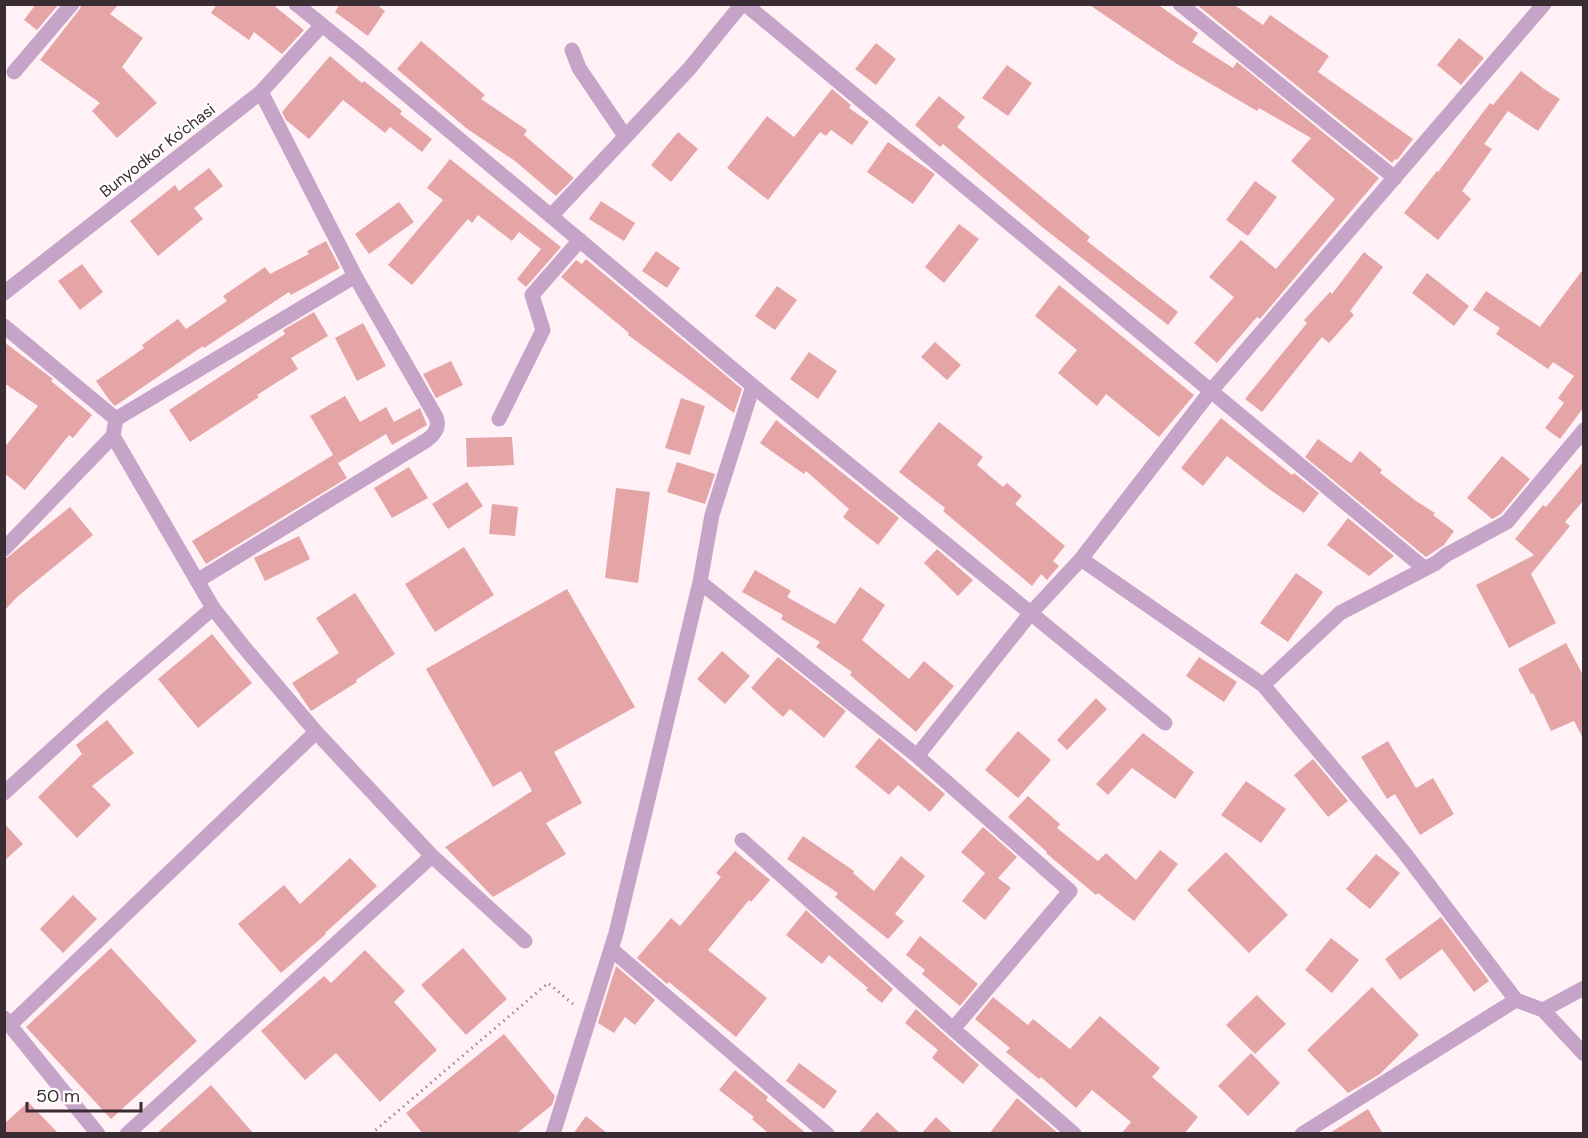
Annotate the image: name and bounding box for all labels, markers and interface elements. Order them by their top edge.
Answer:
street label: Bunyodkor Ko'chasi [95,99,219,202]
scale bar [27,1075,141,1113]
text: 50 m [36,1084,80,1108]

